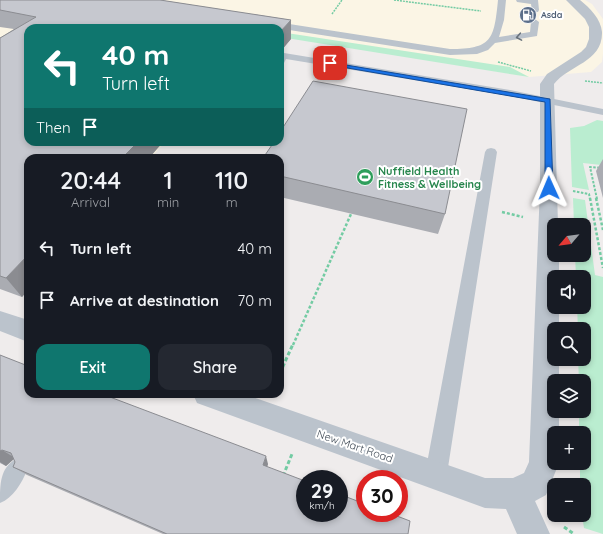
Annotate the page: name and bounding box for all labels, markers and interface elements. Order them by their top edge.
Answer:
fuel station icon: Asda [518,5,538,25]
place label: Asda [541,9,563,20]
one-way arrow [516,32,523,40]
text: 40 m [102,37,169,72]
icon: left [36,40,88,92]
pin [313,46,347,80]
icon: arrive [319,52,341,74]
text: Turn left [102,72,170,95]
icon: arrive [79,116,101,138]
text: Then [36,118,71,137]
place label: Nuffield Health Fitness & Wellbeing [378,164,481,191]
text: 20:44 [60,165,121,195]
text: 1 [164,165,173,195]
text: 110 [215,165,248,195]
sports icon: Nuffield Health Fitness & Wellbeing [355,167,375,187]
position arrow [528,167,570,209]
text: Arrival [71,194,110,210]
text: min [157,194,179,210]
text: m [226,194,238,210]
north arrow [547,218,591,262]
map controls [547,218,591,522]
icon: left [36,237,58,259]
text: Turn left [70,239,132,258]
text: 40 m [237,239,272,258]
button: sound [547,270,591,314]
icon: arrive [36,289,58,311]
text: Arrive at destination [70,291,219,310]
text: 70 m [238,291,272,310]
button: search [547,322,591,366]
button: Exit [36,344,150,390]
button: Share [158,344,272,390]
button: layers [547,374,591,418]
street label: New Mart Road [315,426,395,466]
button: + [547,426,591,470]
speed limit sign: 30 [356,470,408,522]
text: 29 [311,478,333,503]
button: − [547,478,591,522]
text: km/h [309,499,335,512]

